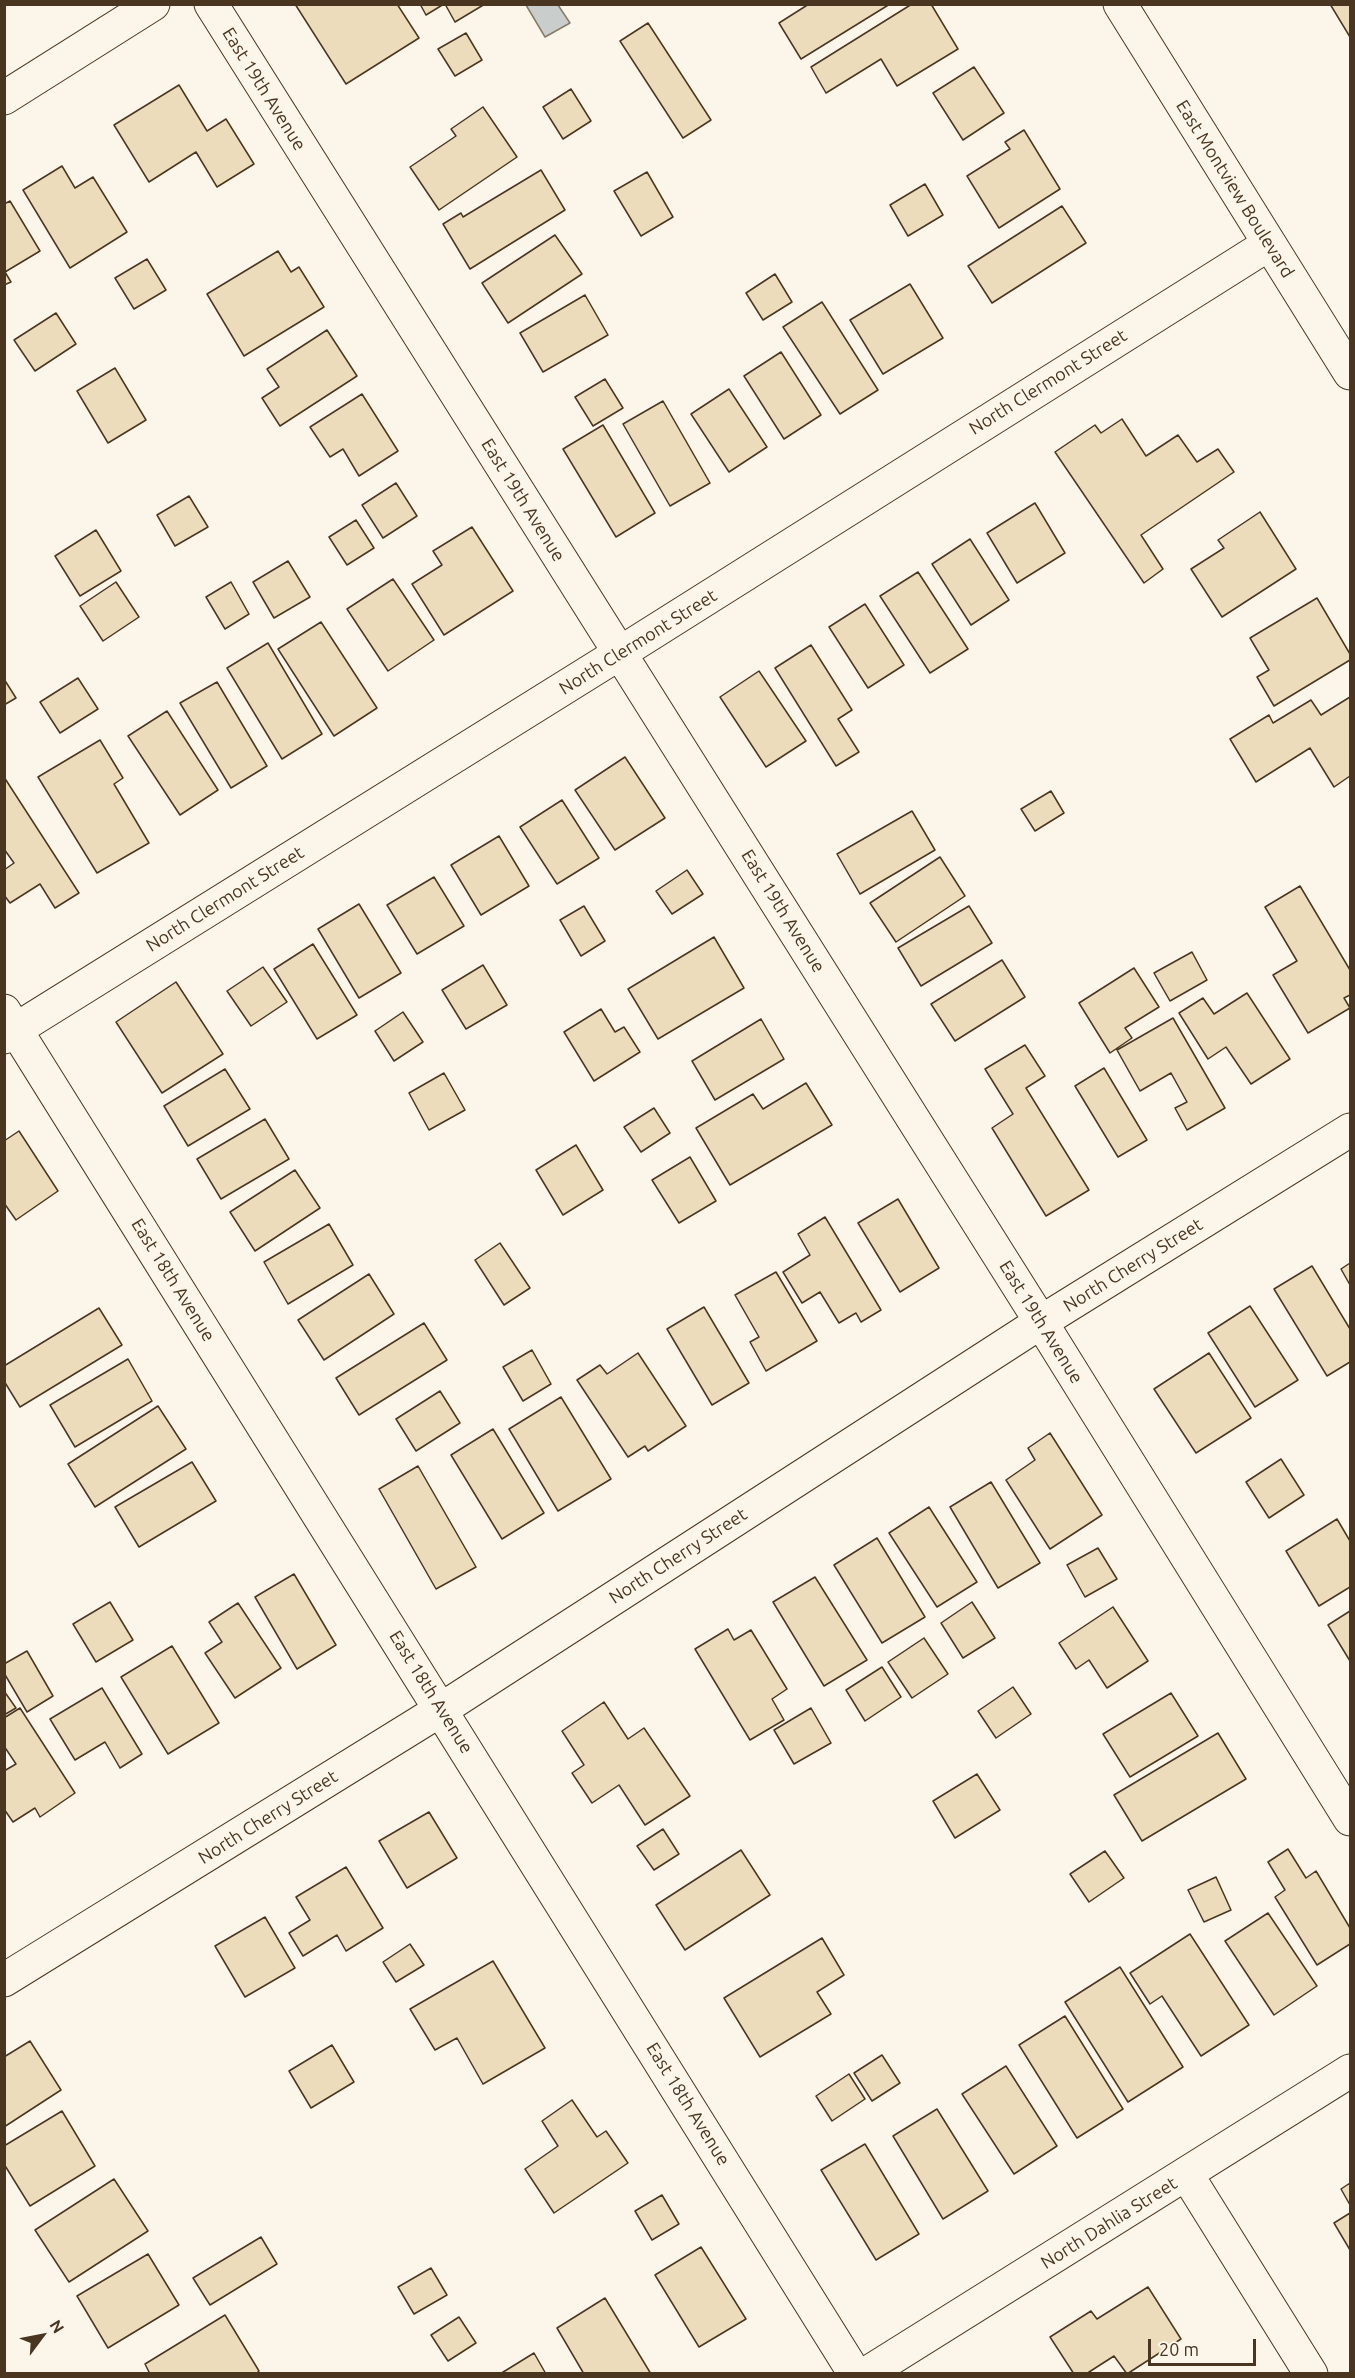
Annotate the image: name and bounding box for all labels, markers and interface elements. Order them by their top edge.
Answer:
street label: East 19th Avenue [218,24,310,154]
street label: East Montview Boulevard [1171,96,1299,282]
street label: North Clermont Street [965,325,1131,439]
street label: East 19th Avenue [477,435,569,565]
street label: North Clermont Street [555,585,721,699]
street label: North Clermont Street [142,842,308,956]
street label: East 19th Avenue [737,846,829,976]
street label: North Cherry Street [1059,1213,1207,1317]
street label: East 18th Avenue [127,1215,219,1345]
street label: East 19th Avenue [995,1257,1087,1387]
street label: North Cherry Street [605,1503,751,1609]
street label: East 18th Avenue [385,1627,477,1757]
street label: North Cherry Street [194,1765,342,1869]
street label: East 18th Avenue [642,2039,734,2169]
street label: North Dahlia Street [1037,2172,1181,2274]
north arrow [12,2306,72,2366]
text: N [46,2317,68,2336]
scale bar [1151,2327,1259,2365]
text: 20 m [1159,2339,1199,2359]

